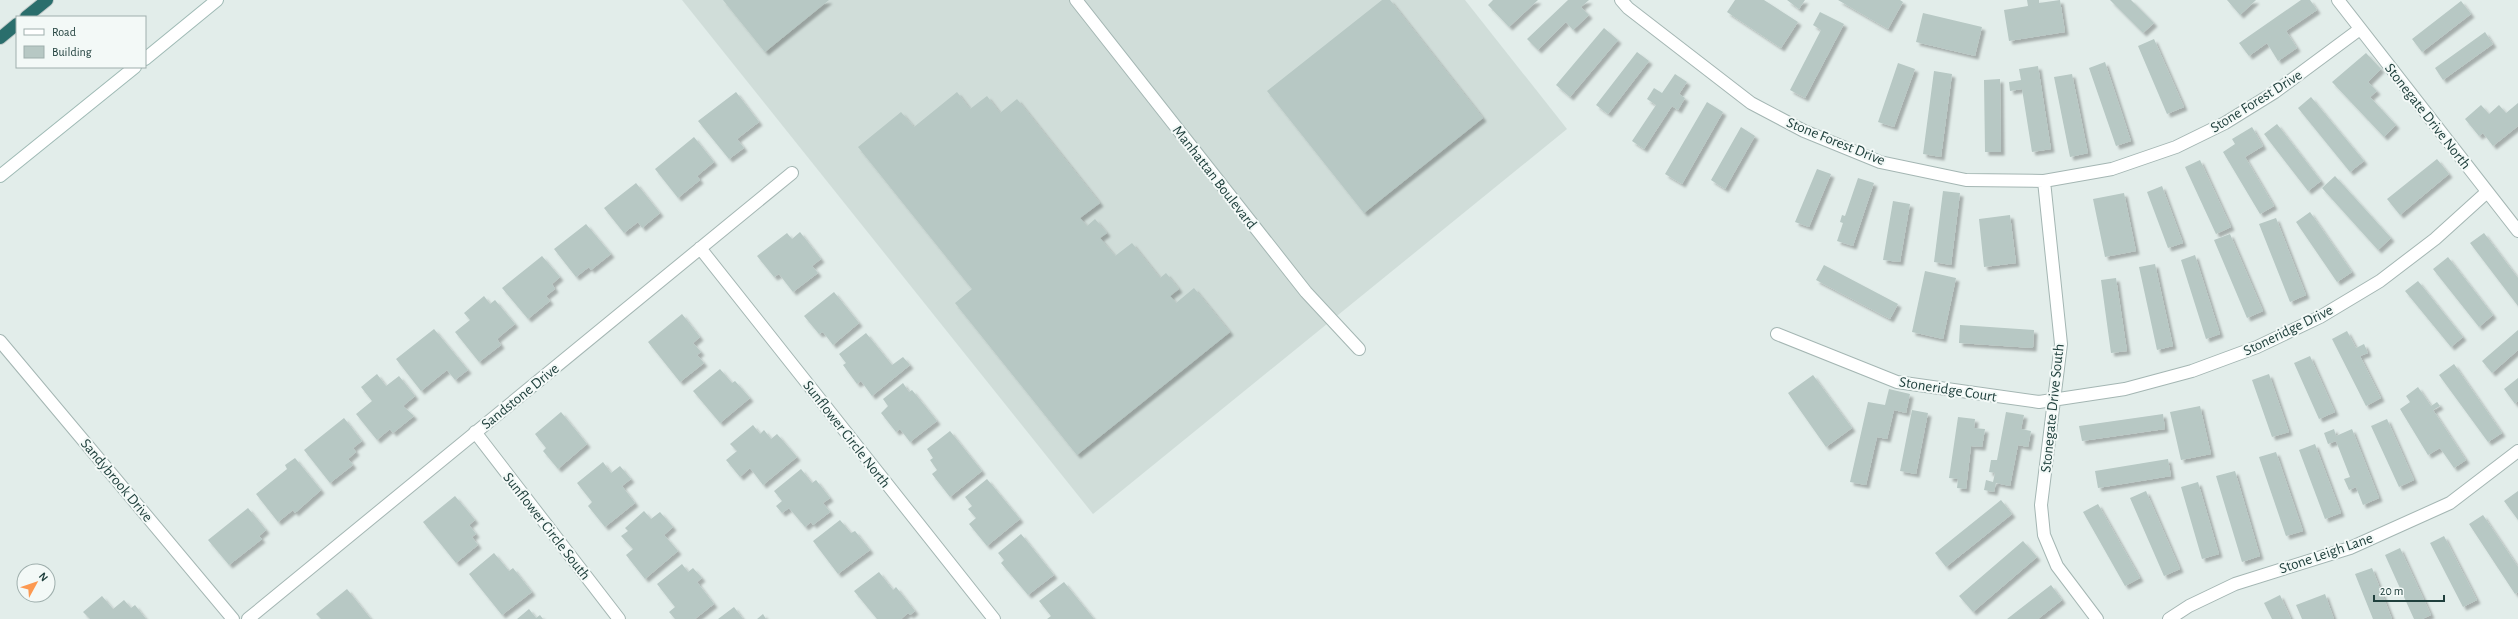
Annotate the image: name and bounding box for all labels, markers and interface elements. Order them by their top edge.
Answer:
legend [16,16,146,68]
text: Road [52,26,76,38]
text: Building [52,46,92,58]
street label: Stonegate Drive North [2382,61,2473,172]
street label: Stone Forest Drive [2208,67,2305,136]
street label: Stone Forest Drive [1784,115,1887,168]
street label: Manhattan Boulevard [1170,123,1260,232]
street label: Stoneridge Drive [2241,302,2335,359]
street label: Stonegate Drive South [2038,343,2067,473]
street label: Sandstone Drive [479,361,562,432]
street label: Stoneridge Court [1898,374,1998,405]
street label: Sunflower Circle North [800,378,893,491]
street label: Sandybrook Drive [78,436,156,525]
street label: Sunflower Circle South [500,470,593,583]
street label: Stone Leigh Lane [2277,530,2375,576]
north arrow [16,563,56,603]
text: N [37,570,50,583]
scale bar [2374,577,2444,603]
text: 20 m [2380,585,2403,597]

